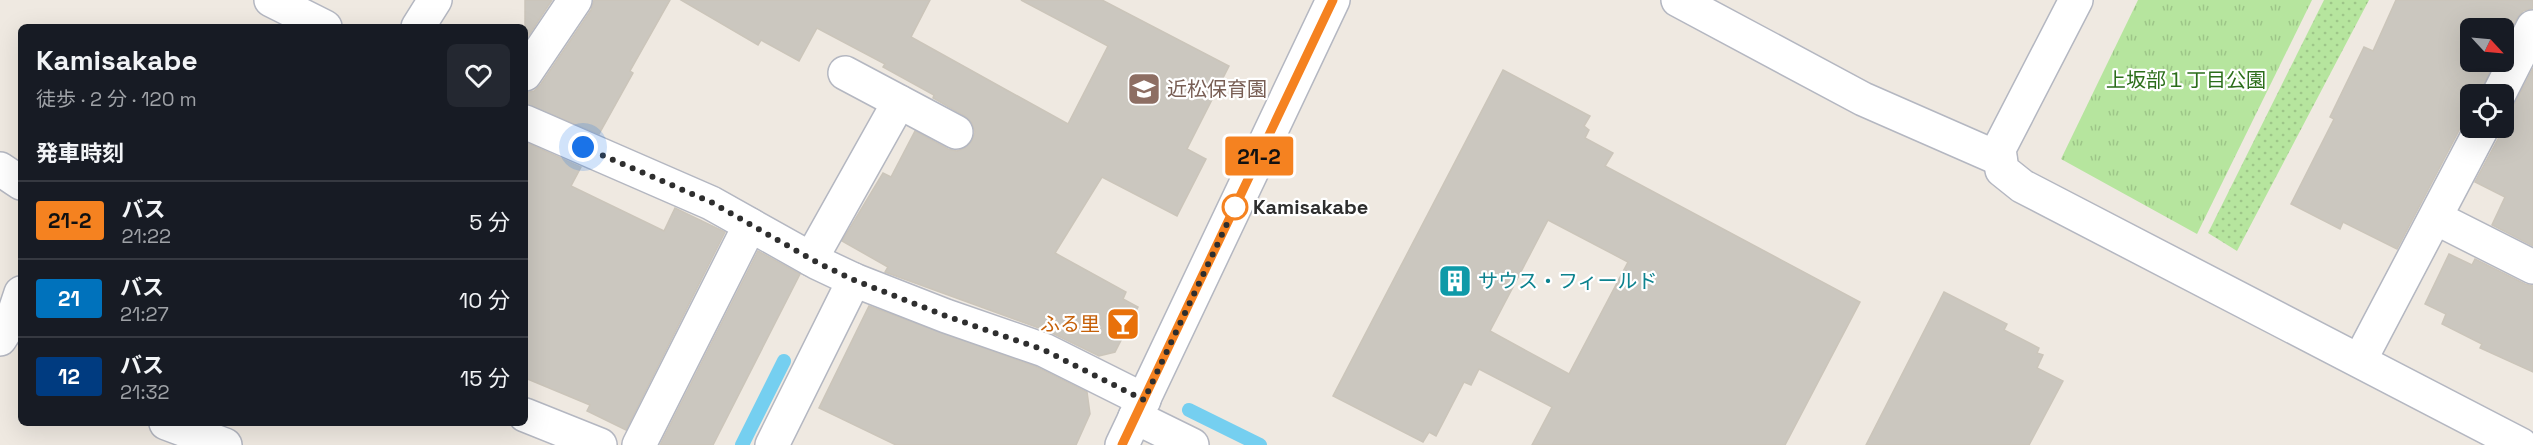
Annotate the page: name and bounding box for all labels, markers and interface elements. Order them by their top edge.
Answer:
north arrow [2460,18,2514,72]
map controls [2460,18,2514,138]
text: Kamisakabe [36,42,198,78]
button: heart [447,44,510,107]
park label: 上坂部１丁目公園 [2106,67,2266,93]
school or university icon: 近松保育園 [1126,71,1162,107]
place label: 近松保育園 [1167,76,1267,102]
button: locate [2460,84,2514,138]
text: 徒歩 · 2 分 · 120 m [36,86,197,112]
your location [568,132,598,162]
line badge: 21-2 [1217,136,1301,176]
text: 発車時刻 [36,139,124,167]
text: 21-2 [1237,143,1281,170]
marker: Kamisakabe [1222,194,1248,220]
place label: Kamisakabe [1253,194,1368,220]
text: バス [122,195,166,223]
text: 21-2 [48,207,92,234]
text: 5 分 [469,208,510,236]
text: 21:22 [122,223,171,249]
building icon: サウス・フィールド [1437,263,1473,299]
place label: サウス・フィールド [1478,268,1658,294]
text: バス [120,273,164,301]
text: 21 [58,285,80,312]
text: 10 分 [459,286,510,314]
text: 21:27 [120,301,169,327]
bar icon: ふる里 [1105,306,1141,342]
place label: ふる里 [1040,311,1100,337]
text: バス [120,351,164,379]
text: 12 [58,363,80,390]
text: 15 分 [460,364,510,392]
text: 21:32 [120,379,170,405]

